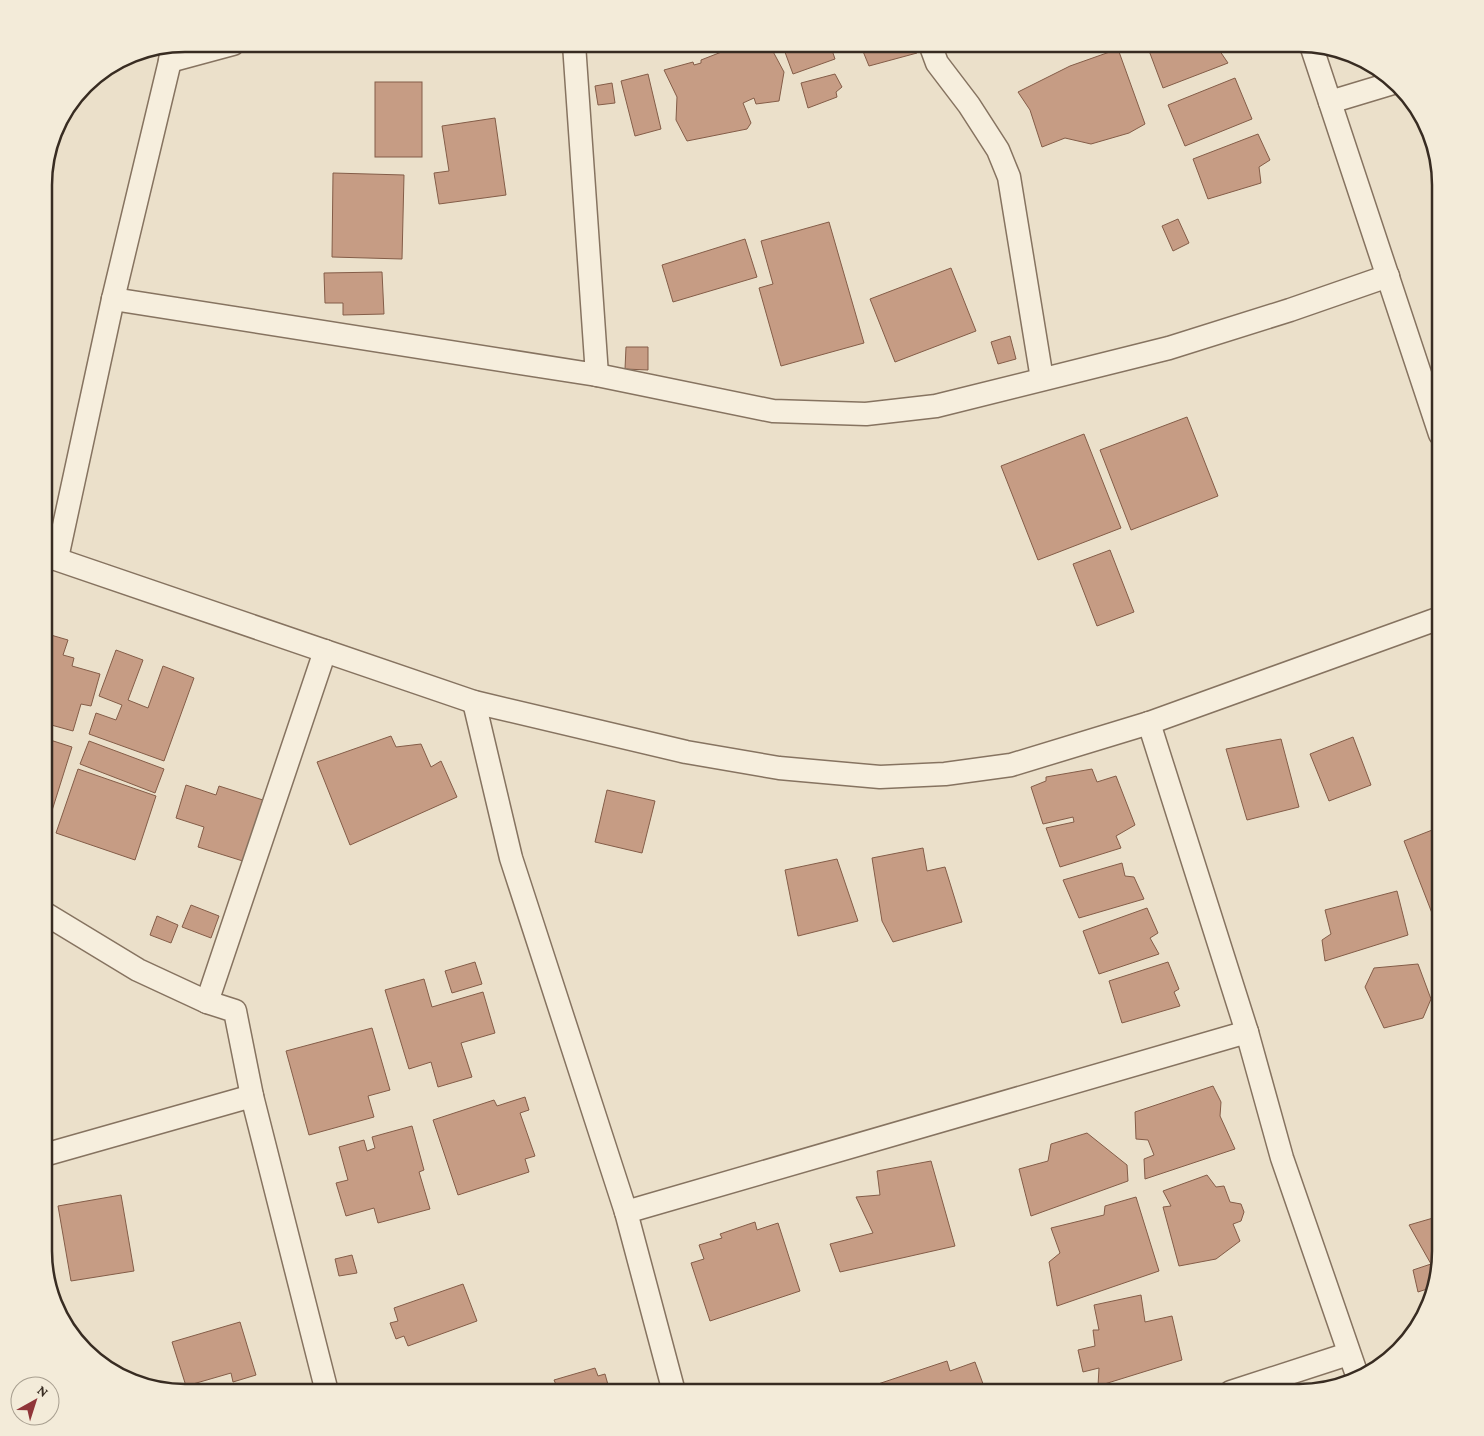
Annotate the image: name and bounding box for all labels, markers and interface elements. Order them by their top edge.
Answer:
north arrow [10,1376,60,1426]
text: N [34,1382,52,1400]

